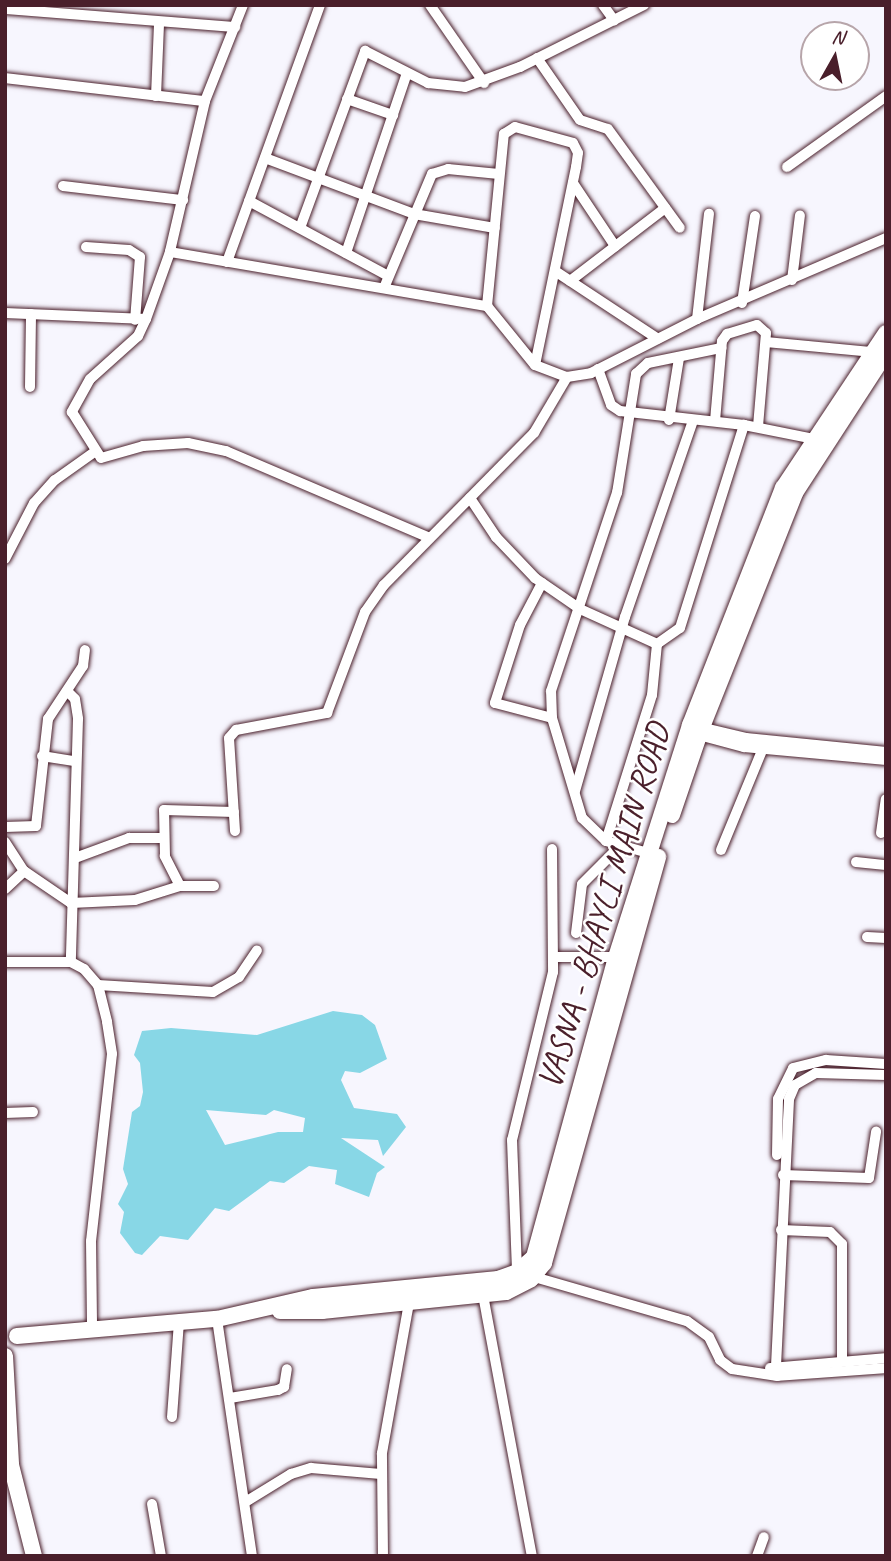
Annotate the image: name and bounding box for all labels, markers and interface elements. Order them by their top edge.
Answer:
north arrow [800,21,870,91]
text: N [830,24,846,50]
street label: VASNA - BHAYLI MAIN ROAD [528,717,680,1095]

